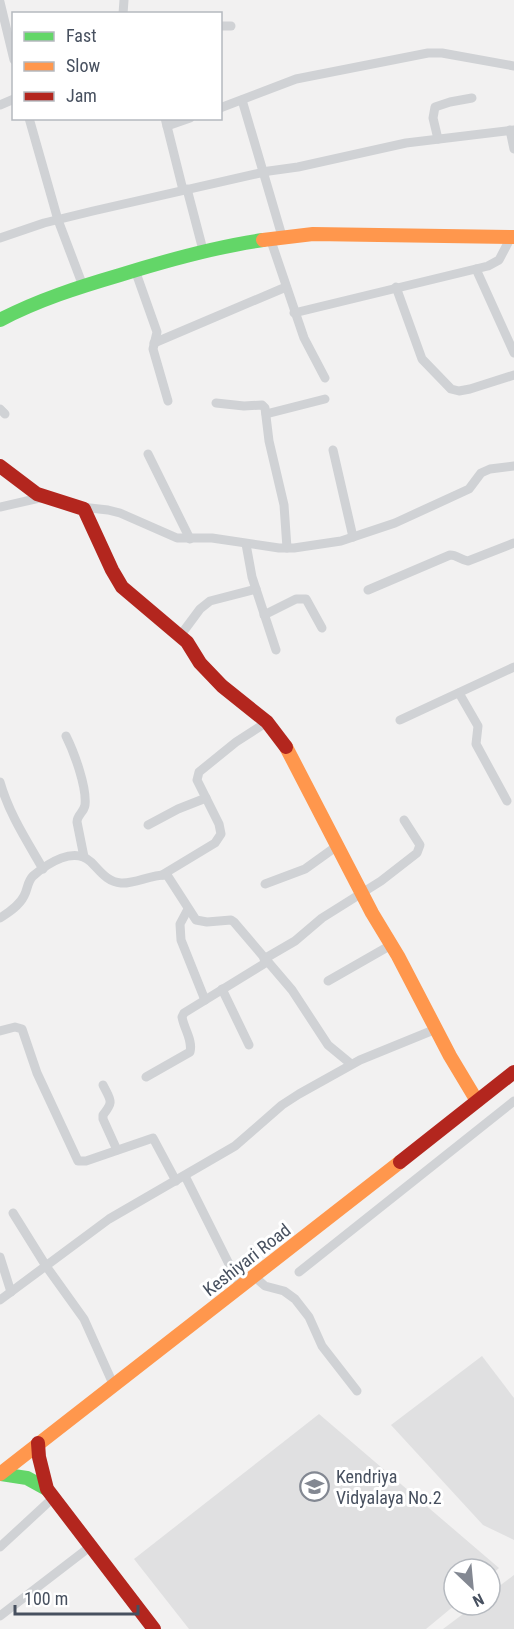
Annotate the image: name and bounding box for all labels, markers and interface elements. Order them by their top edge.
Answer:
legend [12,12,222,120]
text: Fast [66,25,97,46]
text: Slow [66,55,101,76]
text: Jam [66,85,97,106]
street label: Keshiyari Road [199,1219,295,1300]
place label: Kendriya Vidyalaya No.2 [336,1466,442,1508]
school or university icon: Kendriya Vidyalaya No.2 [299,1471,331,1503]
north arrow [442,1557,502,1617]
scale bar [15,1578,138,1616]
text: 100 m [24,1588,68,1609]
text: N [470,1589,487,1611]

